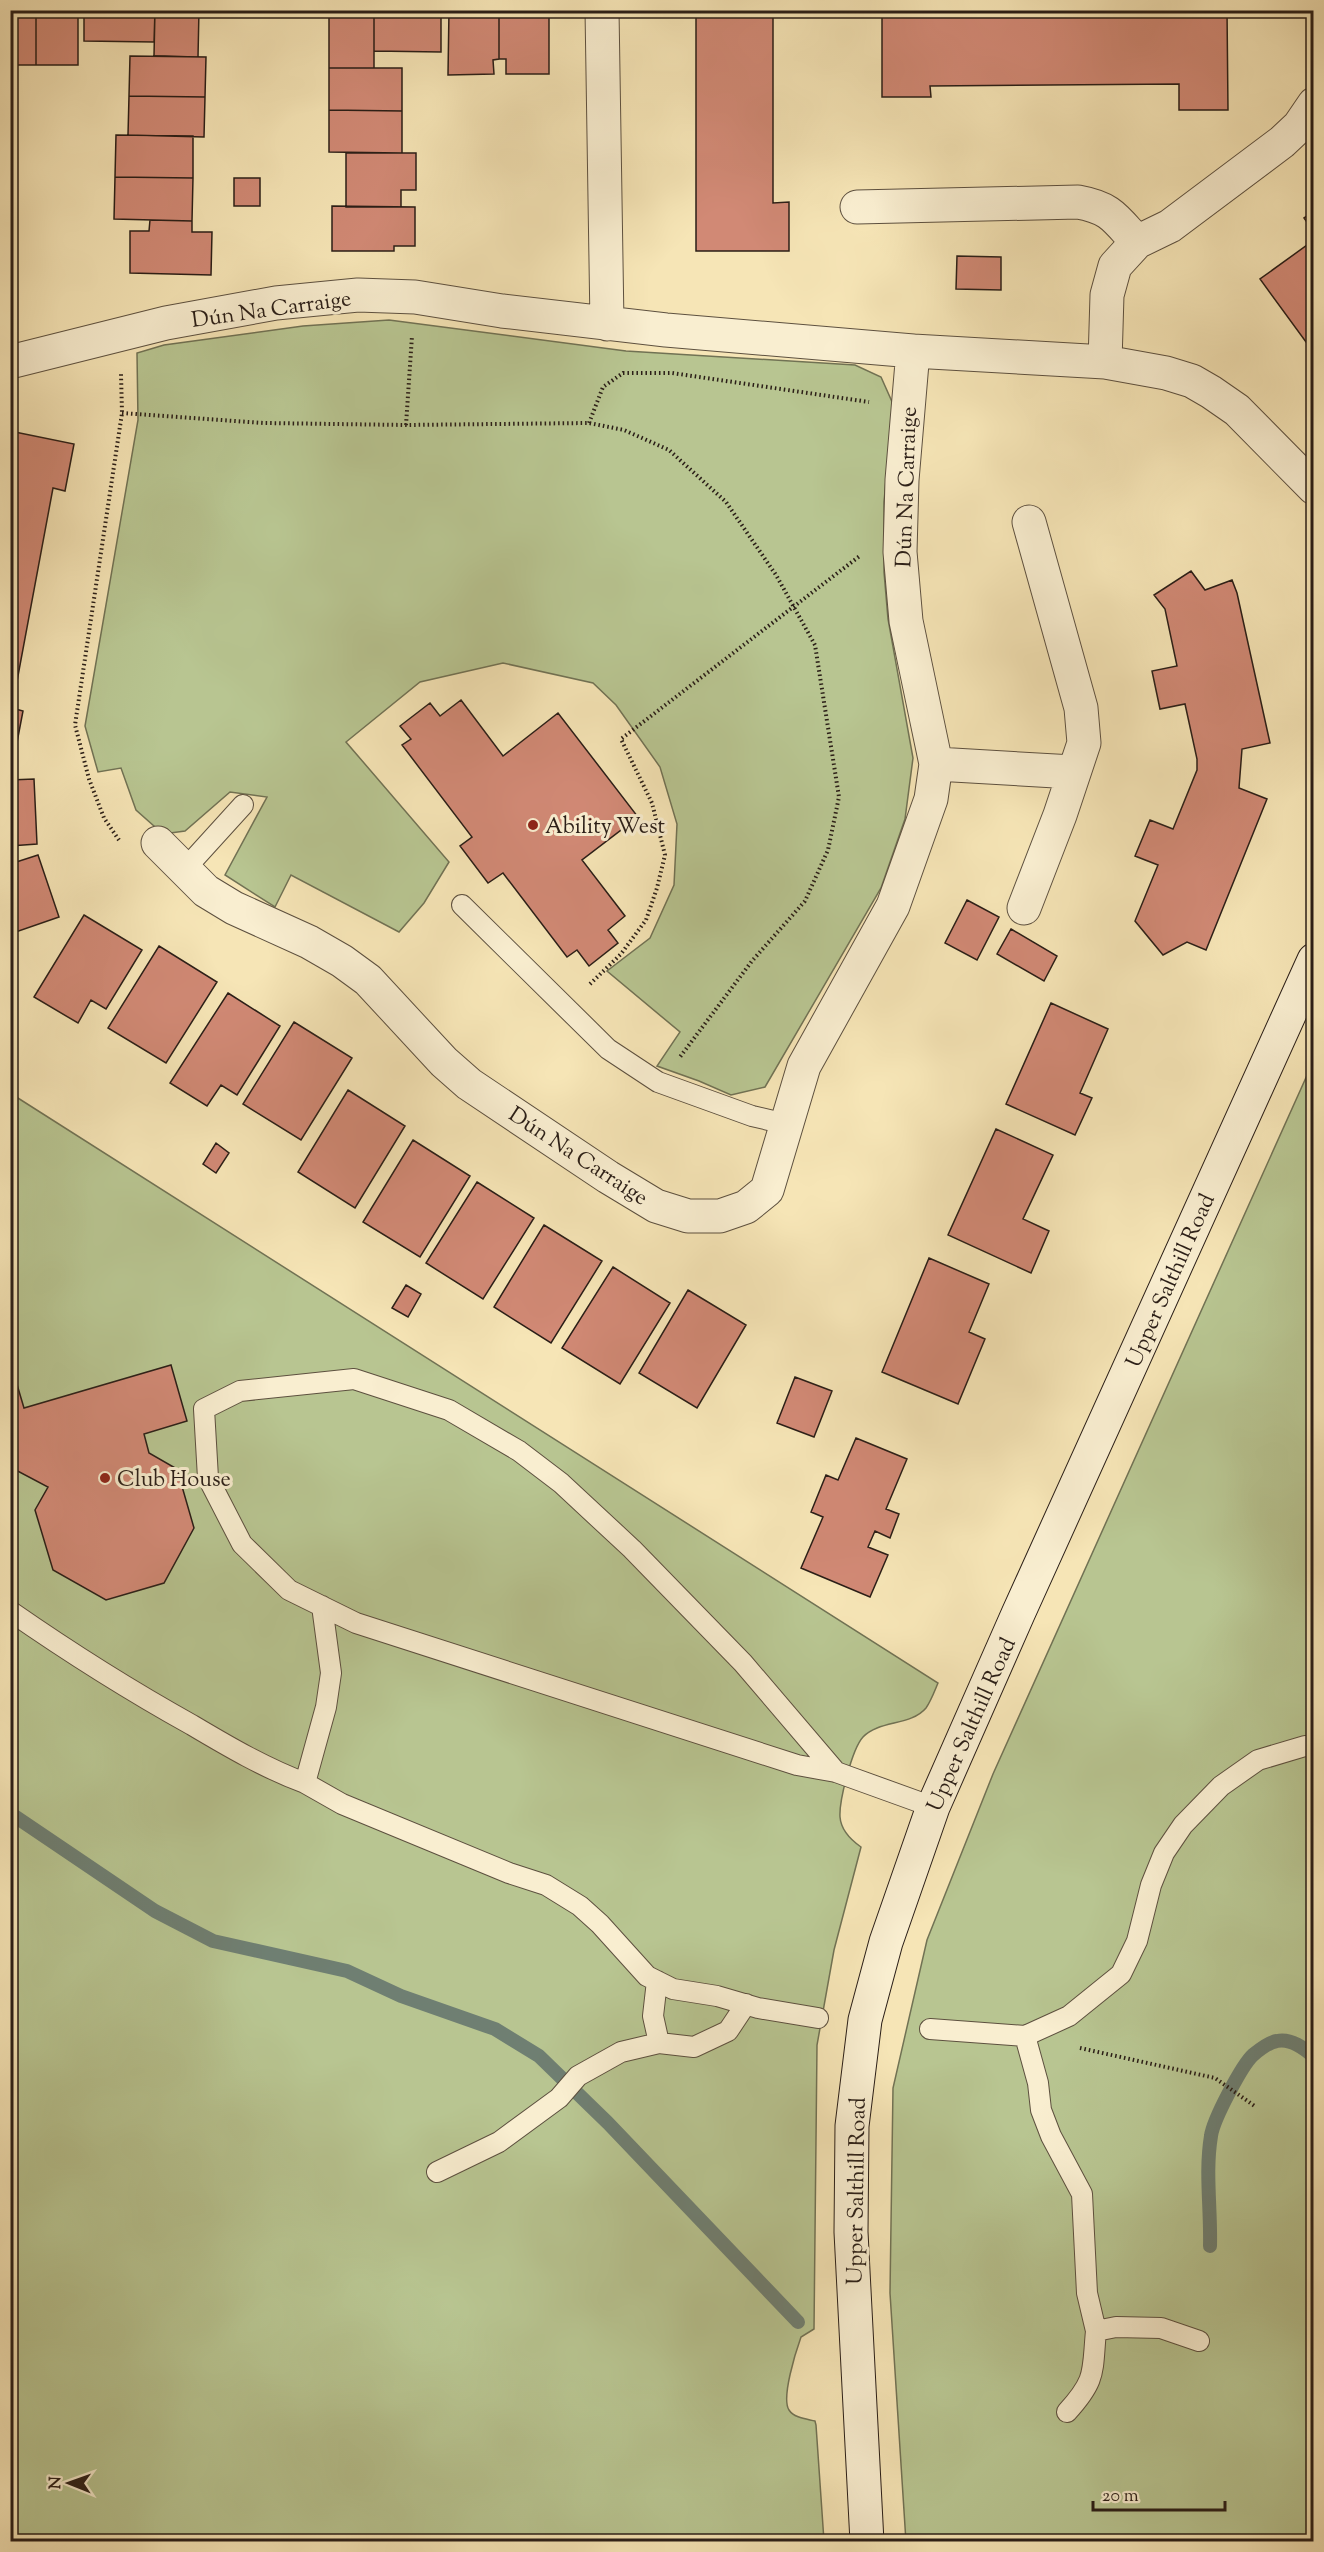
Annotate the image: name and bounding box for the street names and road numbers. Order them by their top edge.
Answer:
street label: Dún Na Carraige [189,284,353,338]
street label: Dún Na Carraige [889,406,927,568]
street label: Dún Na Carraige [501,1100,654,1215]
street label: Upper Salthill Road [1119,1189,1225,1373]
street label: Upper Salthill Road [920,1633,1026,1817]
street label: Upper Salthill Road [840,2097,876,2285]

